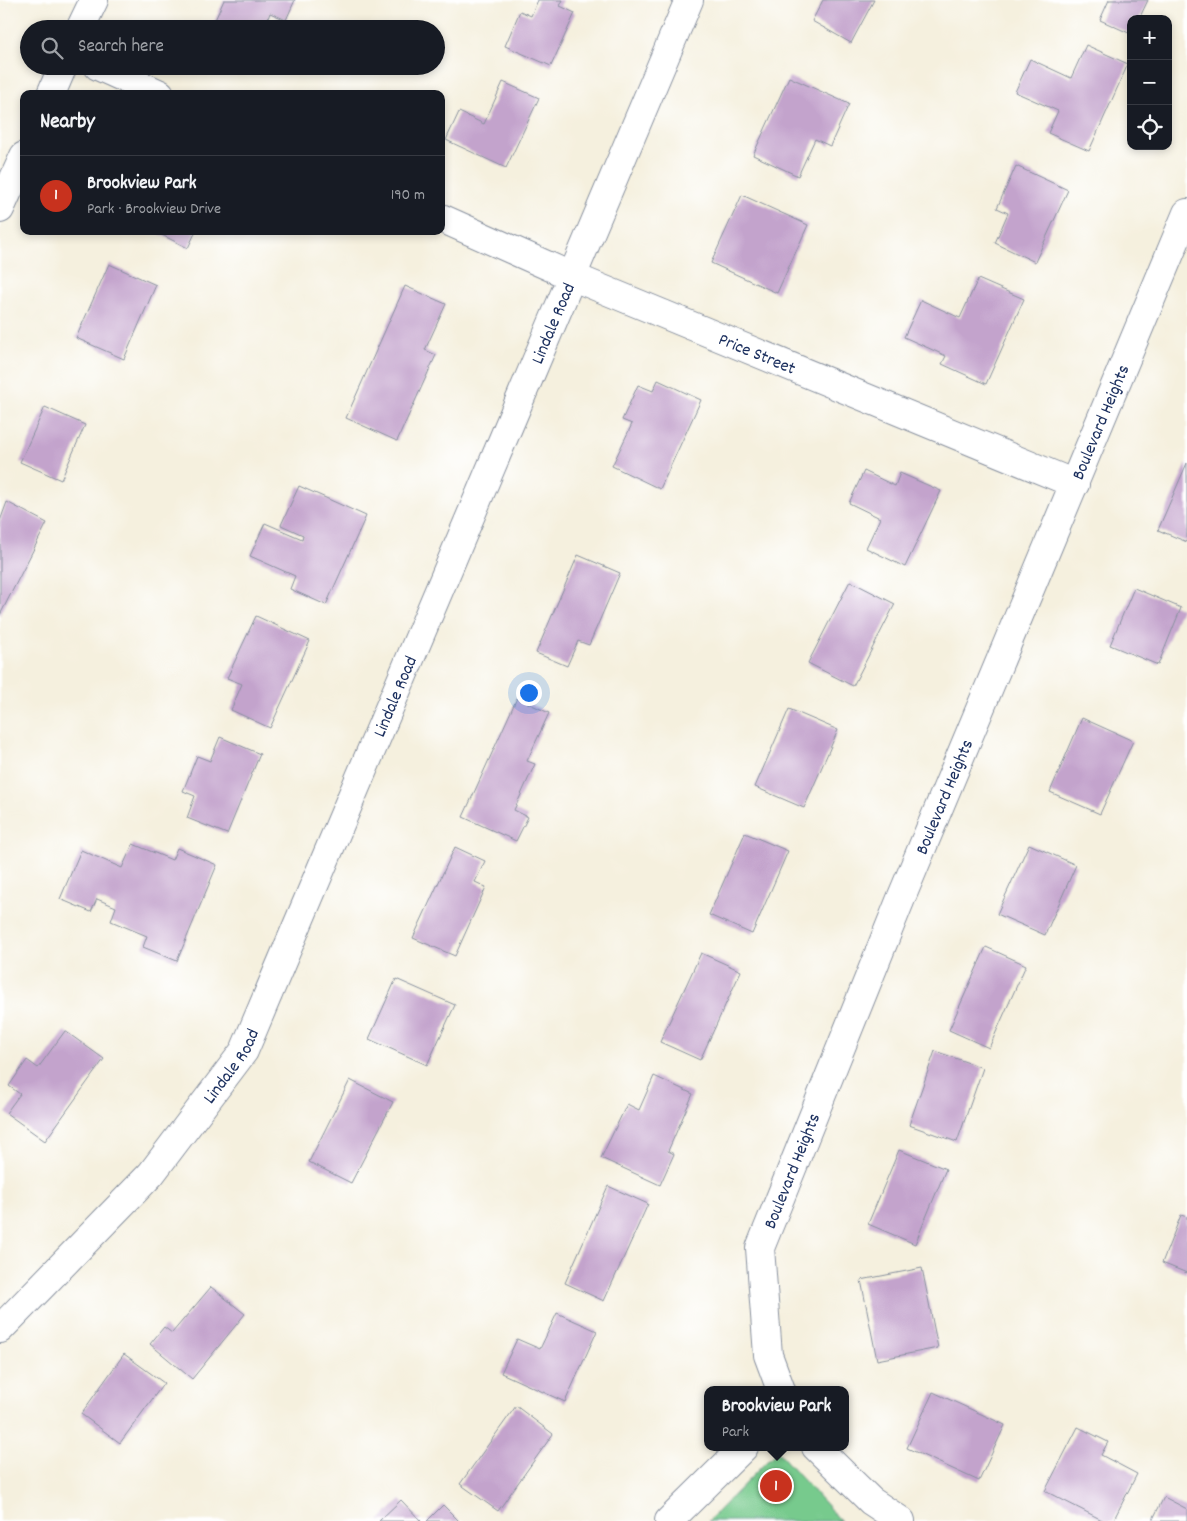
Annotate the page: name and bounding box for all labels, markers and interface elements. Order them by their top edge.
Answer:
map controls [1127,15,1172,150]
button: + [1127,15,1172,60]
search box [20,20,445,75]
icon: search [38,34,66,62]
text: Search here [78,34,164,61]
button: − [1127,60,1172,105]
button: locate [1127,105,1172,150]
text: Nearby [40,108,95,138]
text: Brookview Park [87,171,196,198]
text: 1 [54,184,58,207]
text: 190 m [391,184,425,207]
text: Park · Brookview Drive [87,198,221,221]
street label: Lindale Road [526,280,583,369]
street label: Price Street [714,328,799,382]
street label: Boulevard Heights [1067,361,1137,484]
street label: Lindale Road [368,653,425,742]
your location [516,680,542,706]
street label: Boulevard Heights [911,736,981,859]
street label: Lindale Road [198,1026,267,1110]
street label: Boulevard Heights [759,1110,828,1233]
popup [704,1386,849,1451]
text: Brookview Park [722,1394,831,1421]
text: Park [722,1421,749,1444]
pin: 1 [760,1467,792,1505]

